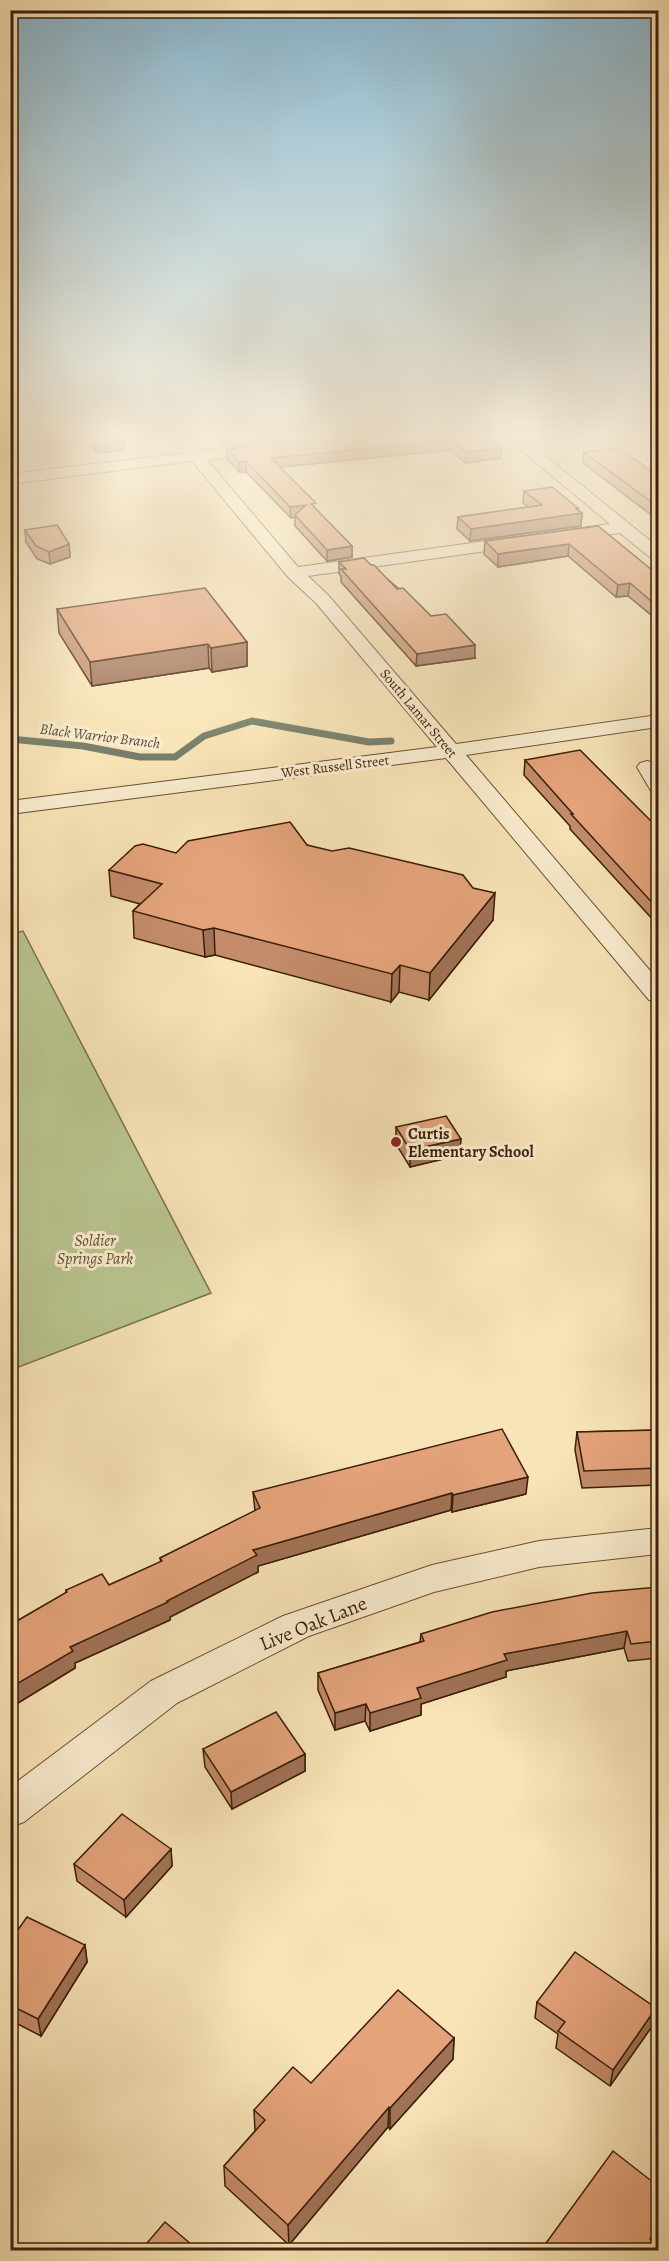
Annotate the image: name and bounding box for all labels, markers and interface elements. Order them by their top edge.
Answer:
street label: South Lamar Street [376,665,462,762]
water label: Black Warrior Branch [39,719,161,753]
street label: West Russell Street [279,750,390,783]
place label: Curtis Elementary School [408,1123,534,1163]
marker: Curtis Elementary School [389,1135,403,1149]
park label: Soldier Springs Park [57,1230,133,1270]
street label: Live Oak Lane [255,1590,371,1657]

